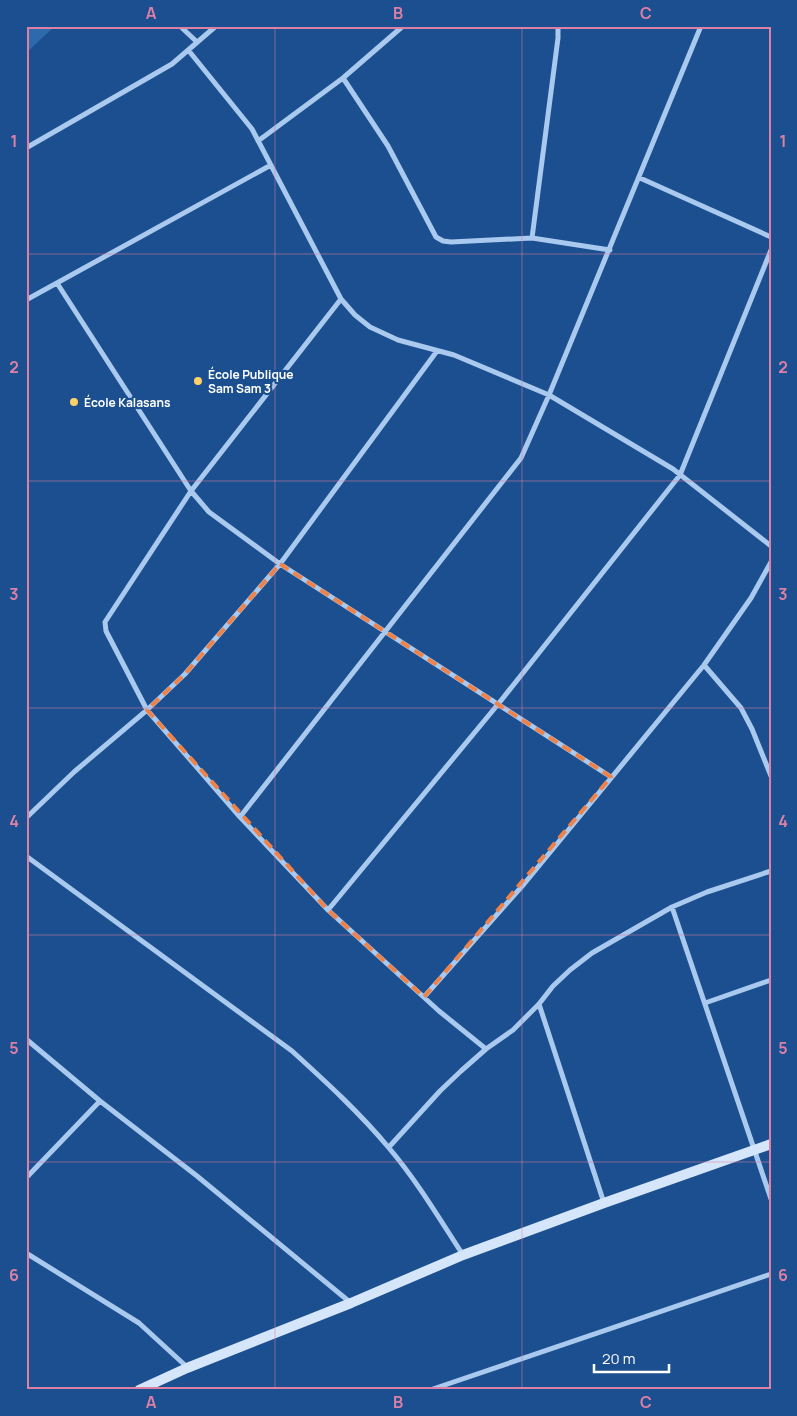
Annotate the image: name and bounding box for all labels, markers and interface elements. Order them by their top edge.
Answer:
text: A [146,2,157,24]
text: B [393,2,403,24]
text: C [640,2,652,24]
text: 1 [10,130,18,152]
text: 1 [779,130,787,152]
text: 2 [9,356,19,378]
text: 2 [778,356,788,378]
place label: École Publique Sam Sam 3 [208,366,294,397]
marker: École Publique Sam Sam 3 [192,375,204,387]
place label: École Kalasans [84,394,171,411]
marker: École Kalasans [68,396,80,408]
text: 3 [9,583,19,605]
text: 3 [778,583,788,605]
text: 4 [9,810,19,832]
text: 4 [778,810,788,832]
text: 5 [9,1037,19,1059]
text: 5 [778,1037,788,1059]
text: 6 [9,1264,19,1286]
text: 6 [778,1264,788,1286]
scale bar [594,1341,670,1373]
text: 20 m [602,1348,635,1369]
text: A [146,1391,157,1413]
text: B [393,1391,403,1413]
text: C [640,1391,652,1413]

